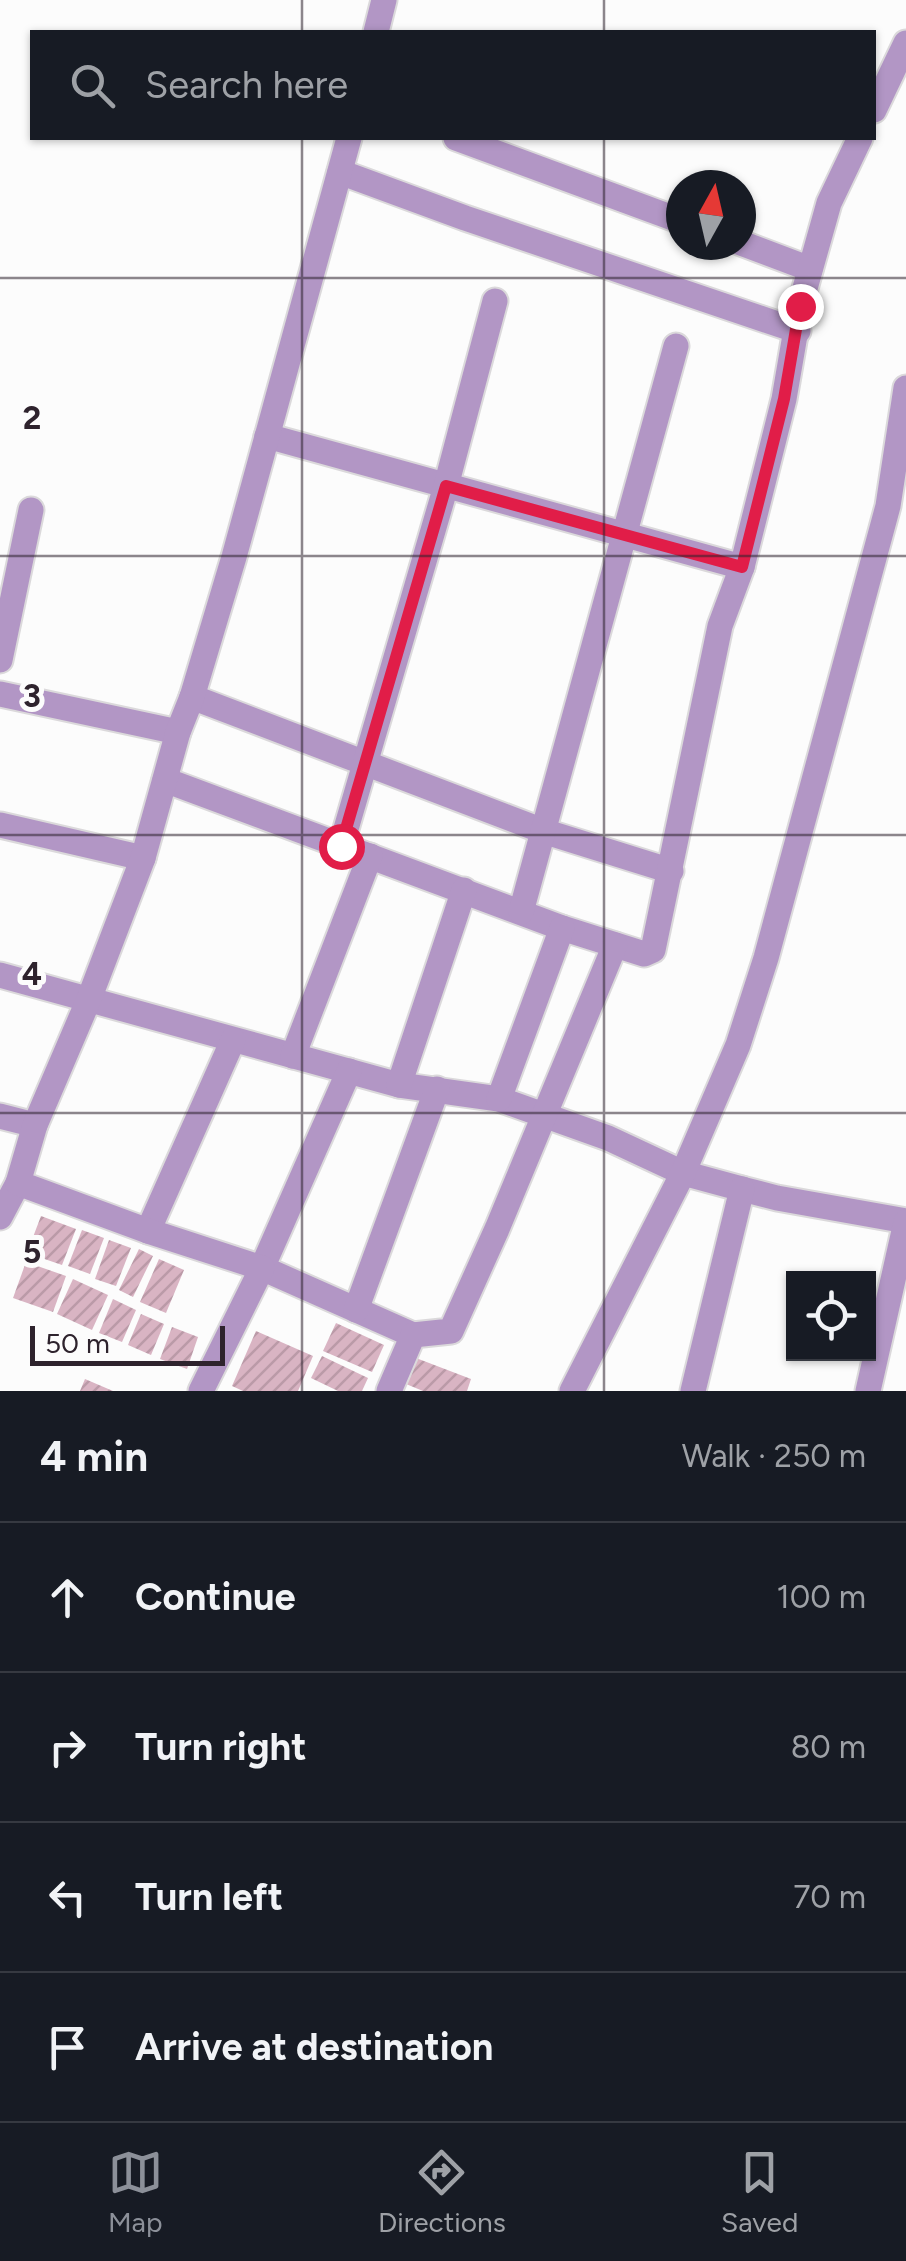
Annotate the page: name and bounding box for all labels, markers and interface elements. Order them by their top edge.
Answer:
search box [30,30,876,140]
icon: search [65,58,120,113]
text: Search here [145,62,348,108]
north arrow [666,170,756,260]
route end [778,284,824,330]
text: 2 [23,399,41,437]
text: 3 [23,677,41,715]
route start [319,824,365,870]
text: 4 [22,955,42,993]
text: 5 [23,1233,41,1271]
map controls [786,1271,876,1361]
button: locate [786,1271,876,1361]
scale bar [30,1321,225,1366]
text: 50 m [45,1326,110,1360]
text: 4 min [40,1431,148,1482]
text: Walk · 250 m [682,1437,866,1475]
icon: ahead [40,1570,95,1625]
text: Continue [135,1574,296,1620]
text: 100 m [777,1578,866,1616]
icon: right [40,1720,95,1775]
text: Turn right [135,1724,307,1770]
text: 80 m [791,1728,866,1766]
icon: left [40,1870,95,1925]
text: Turn left [135,1874,283,1920]
text: 70 m [793,1878,866,1916]
icon: arrive [40,2020,95,2075]
text: Arrive at destination [135,2024,493,2070]
tab: Map [108,2145,163,2239]
tab: Directions [378,2145,506,2239]
tab: Saved [721,2145,798,2239]

